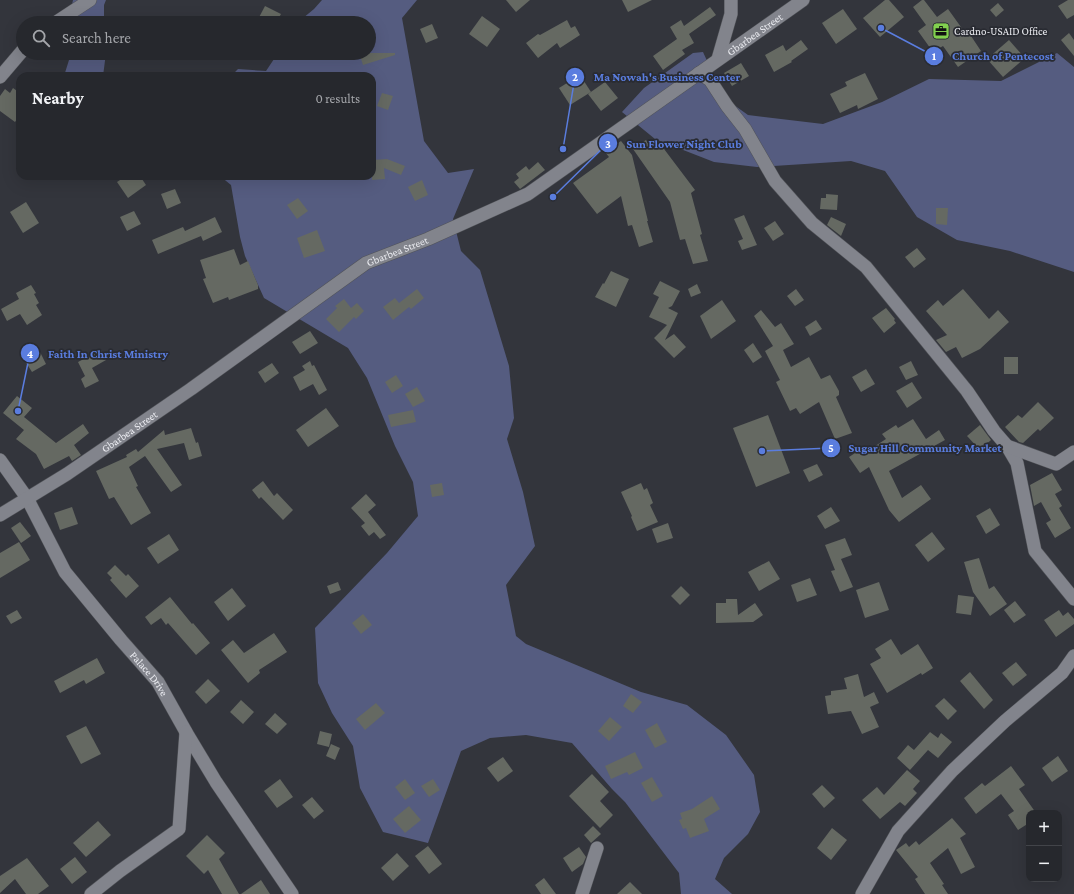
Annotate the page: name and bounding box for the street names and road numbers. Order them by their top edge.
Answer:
street label: Gbarbea Street [725,10,785,58]
street label: Gbarbea Street [365,233,430,268]
street label: Gbarbea Street [99,408,160,455]
street label: Palace Drive [128,649,171,698]

